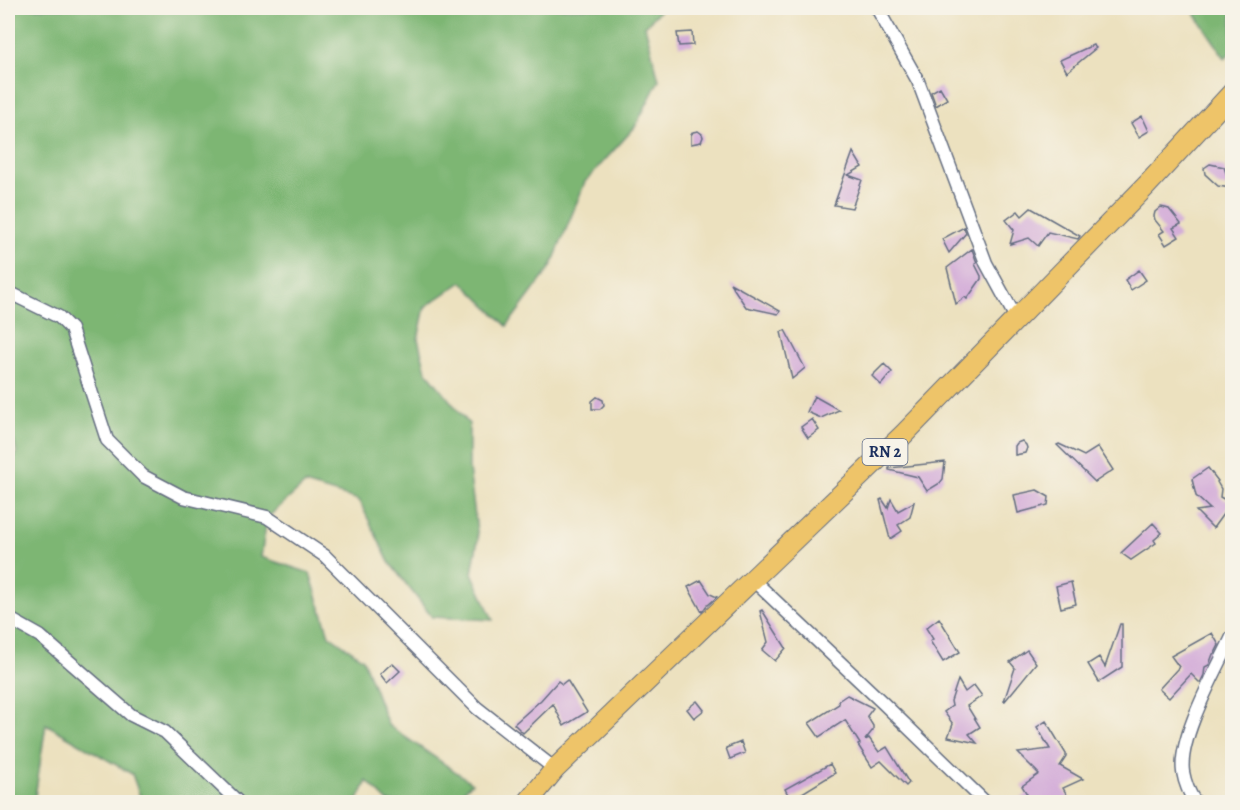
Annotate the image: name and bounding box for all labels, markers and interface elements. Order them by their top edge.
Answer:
road number: RN 2 [862,439,908,465]

